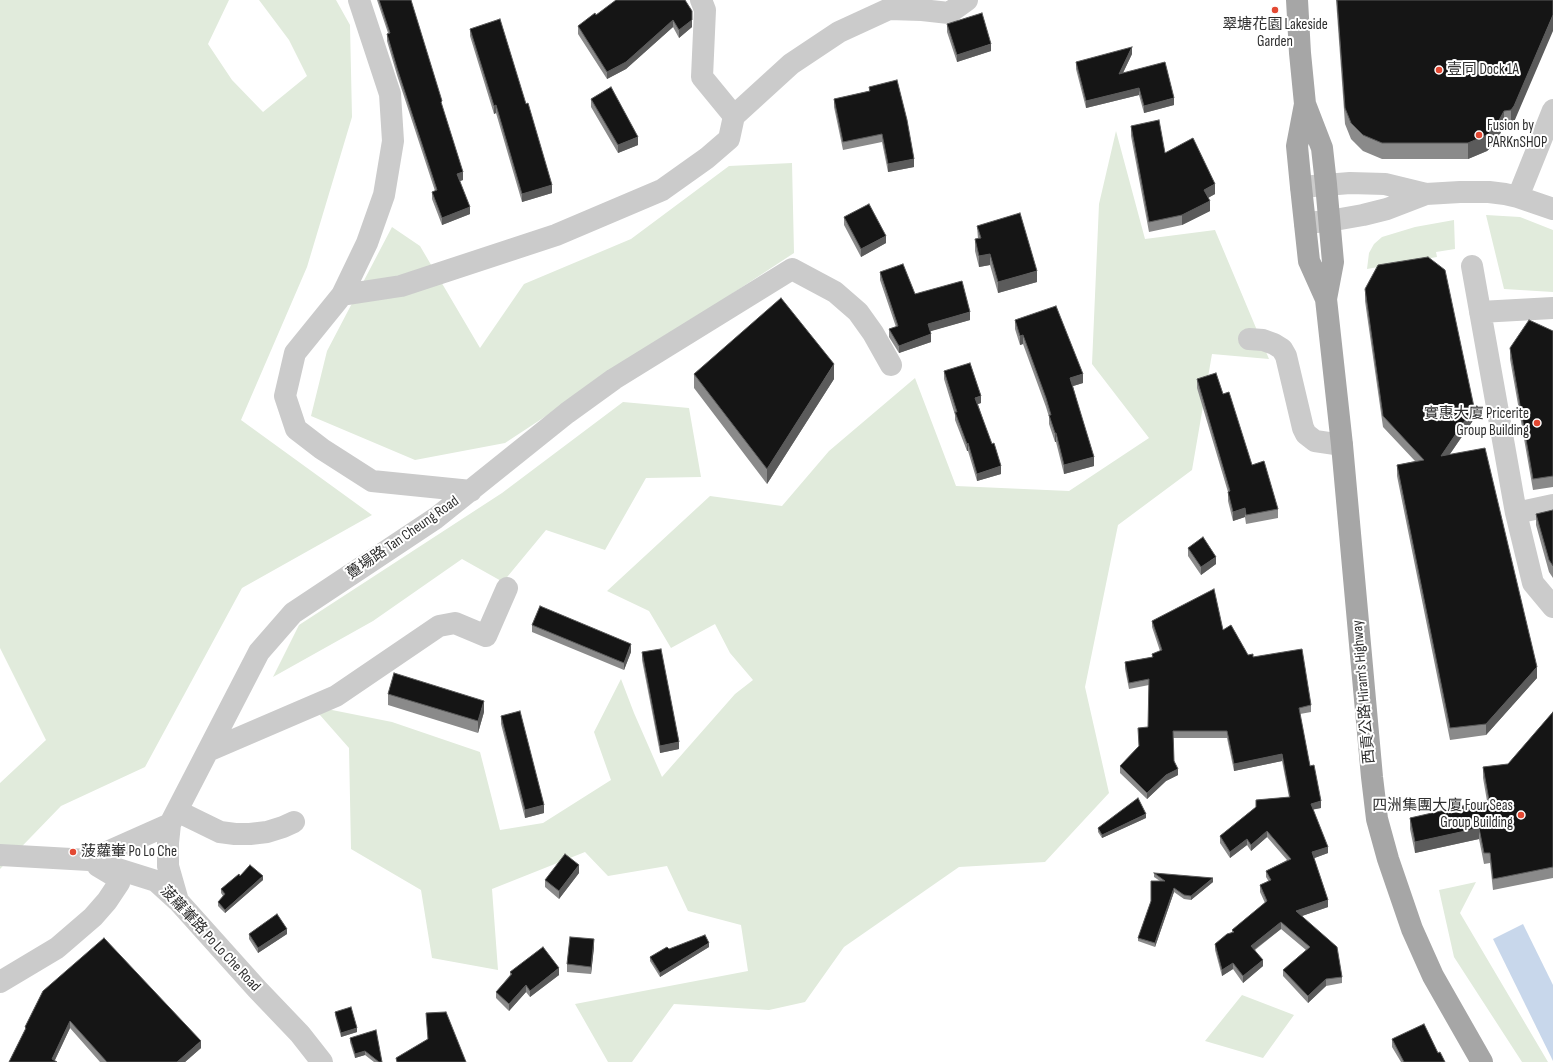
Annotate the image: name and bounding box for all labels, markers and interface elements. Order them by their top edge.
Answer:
marker: 翠塘花園 Lakeside Garden [1270,5,1280,15]
place label: 翠塘花園 Lakeside Garden [1222,16,1328,51]
place label: 壹同 Dock 1A [1447,61,1519,79]
marker: 壹同 Dock 1A [1434,65,1444,75]
place label: Fusion by PARKnSHOP [1487,117,1547,152]
marker: Fusion by PARKnSHOP [1474,130,1484,140]
place label: 實惠大廈 Pricerite Group Building [1424,405,1529,440]
marker: 實惠大廈 Pricerite Group Building [1532,418,1542,428]
street label: 躉場路 Tan Cheung Road [343,493,463,583]
street label: 西貢公路 Hiram's Highway [1349,619,1379,765]
place label: 四洲集團大廈 Four Seas Group Building [1372,797,1513,832]
marker: 四洲集團大廈 Four Seas Group Building [1516,810,1526,820]
place label: 菠蘿輋 Po Lo Che [81,843,177,861]
marker: 菠蘿輋 Po Lo Che [68,847,78,857]
street label: 菠蘿輋路 Po Lo Che Road [156,882,264,996]

